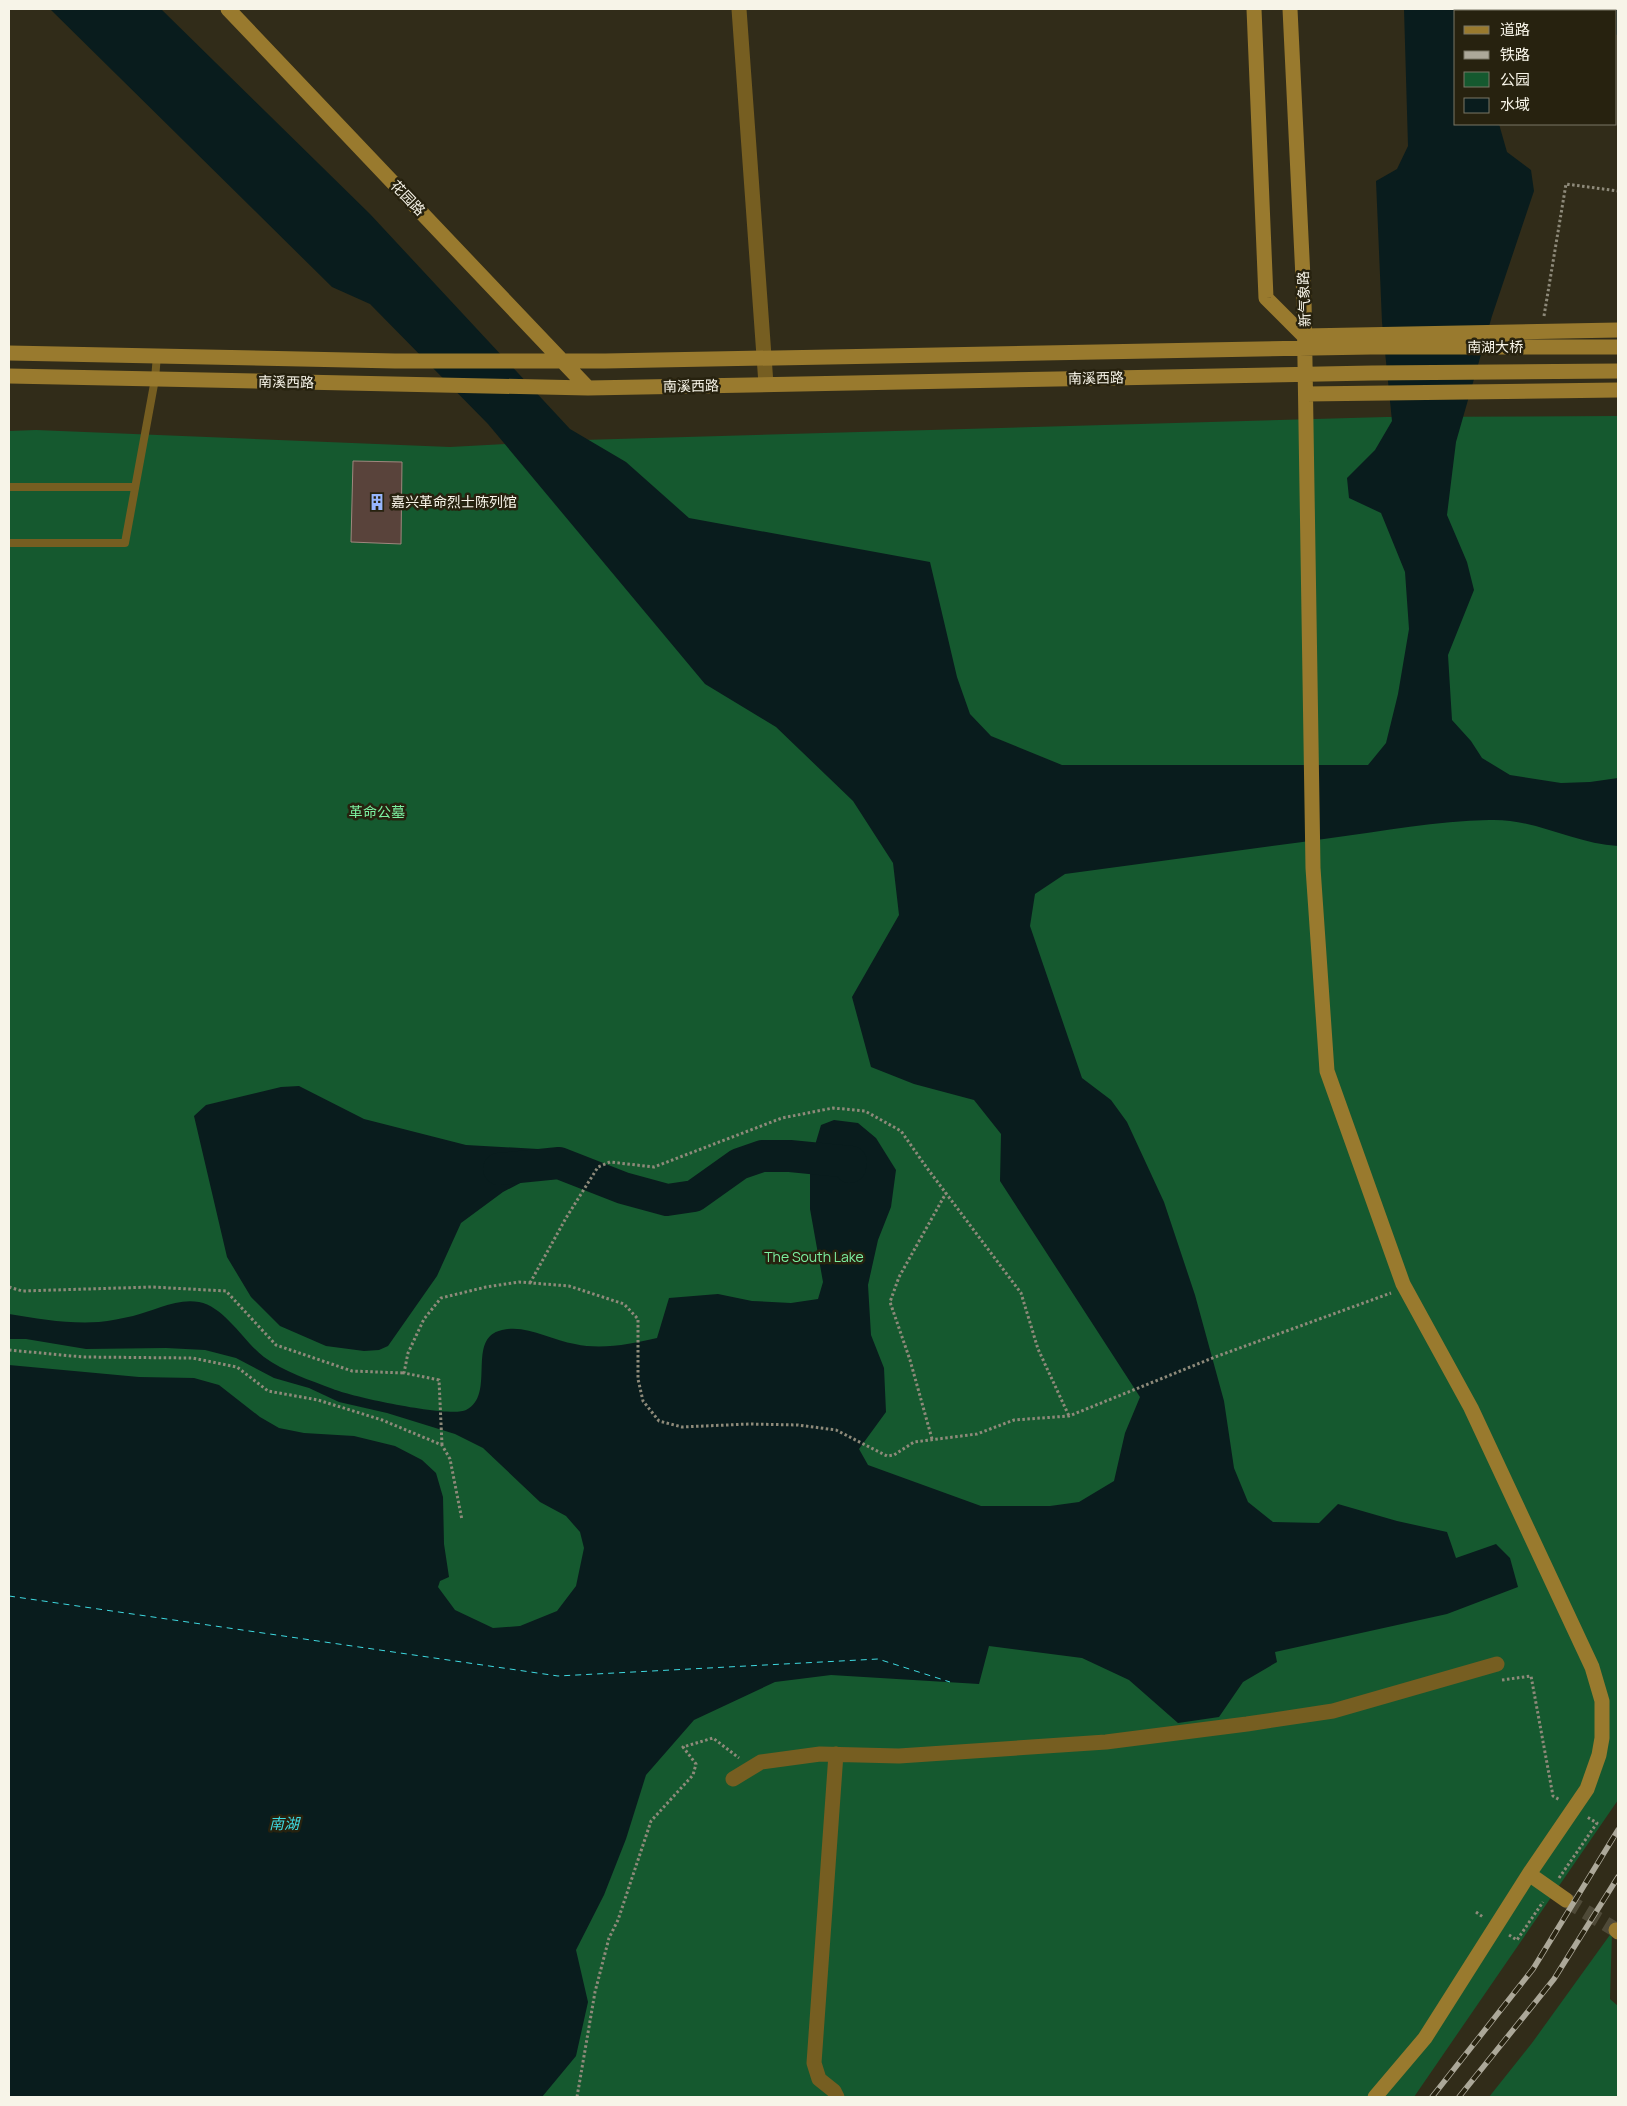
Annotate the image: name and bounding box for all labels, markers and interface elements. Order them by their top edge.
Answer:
legend [1454,10,1617,125]
text: 道路 [1500,19,1530,40]
text: 铁路 [1500,44,1530,65]
text: 公园 [1500,69,1530,90]
text: 水域 [1500,94,1530,115]
street label: 花园路 [387,176,430,219]
street label: 新气象路 [1293,271,1314,327]
street label: 南湖大桥 [1467,337,1523,356]
street label: 南溪西路 [1068,368,1124,387]
street label: 南溪西路 [258,372,314,391]
street label: 南溪西路 [663,376,719,395]
building icon: 嘉兴革命烈士陈列馆 [367,492,387,512]
place label: 嘉兴革命烈士陈列馆 [391,492,517,511]
park label: 革命公墓 [349,802,405,821]
park label: The South Lake [764,1247,864,1266]
water label: 南湖 [269,1813,301,1834]

